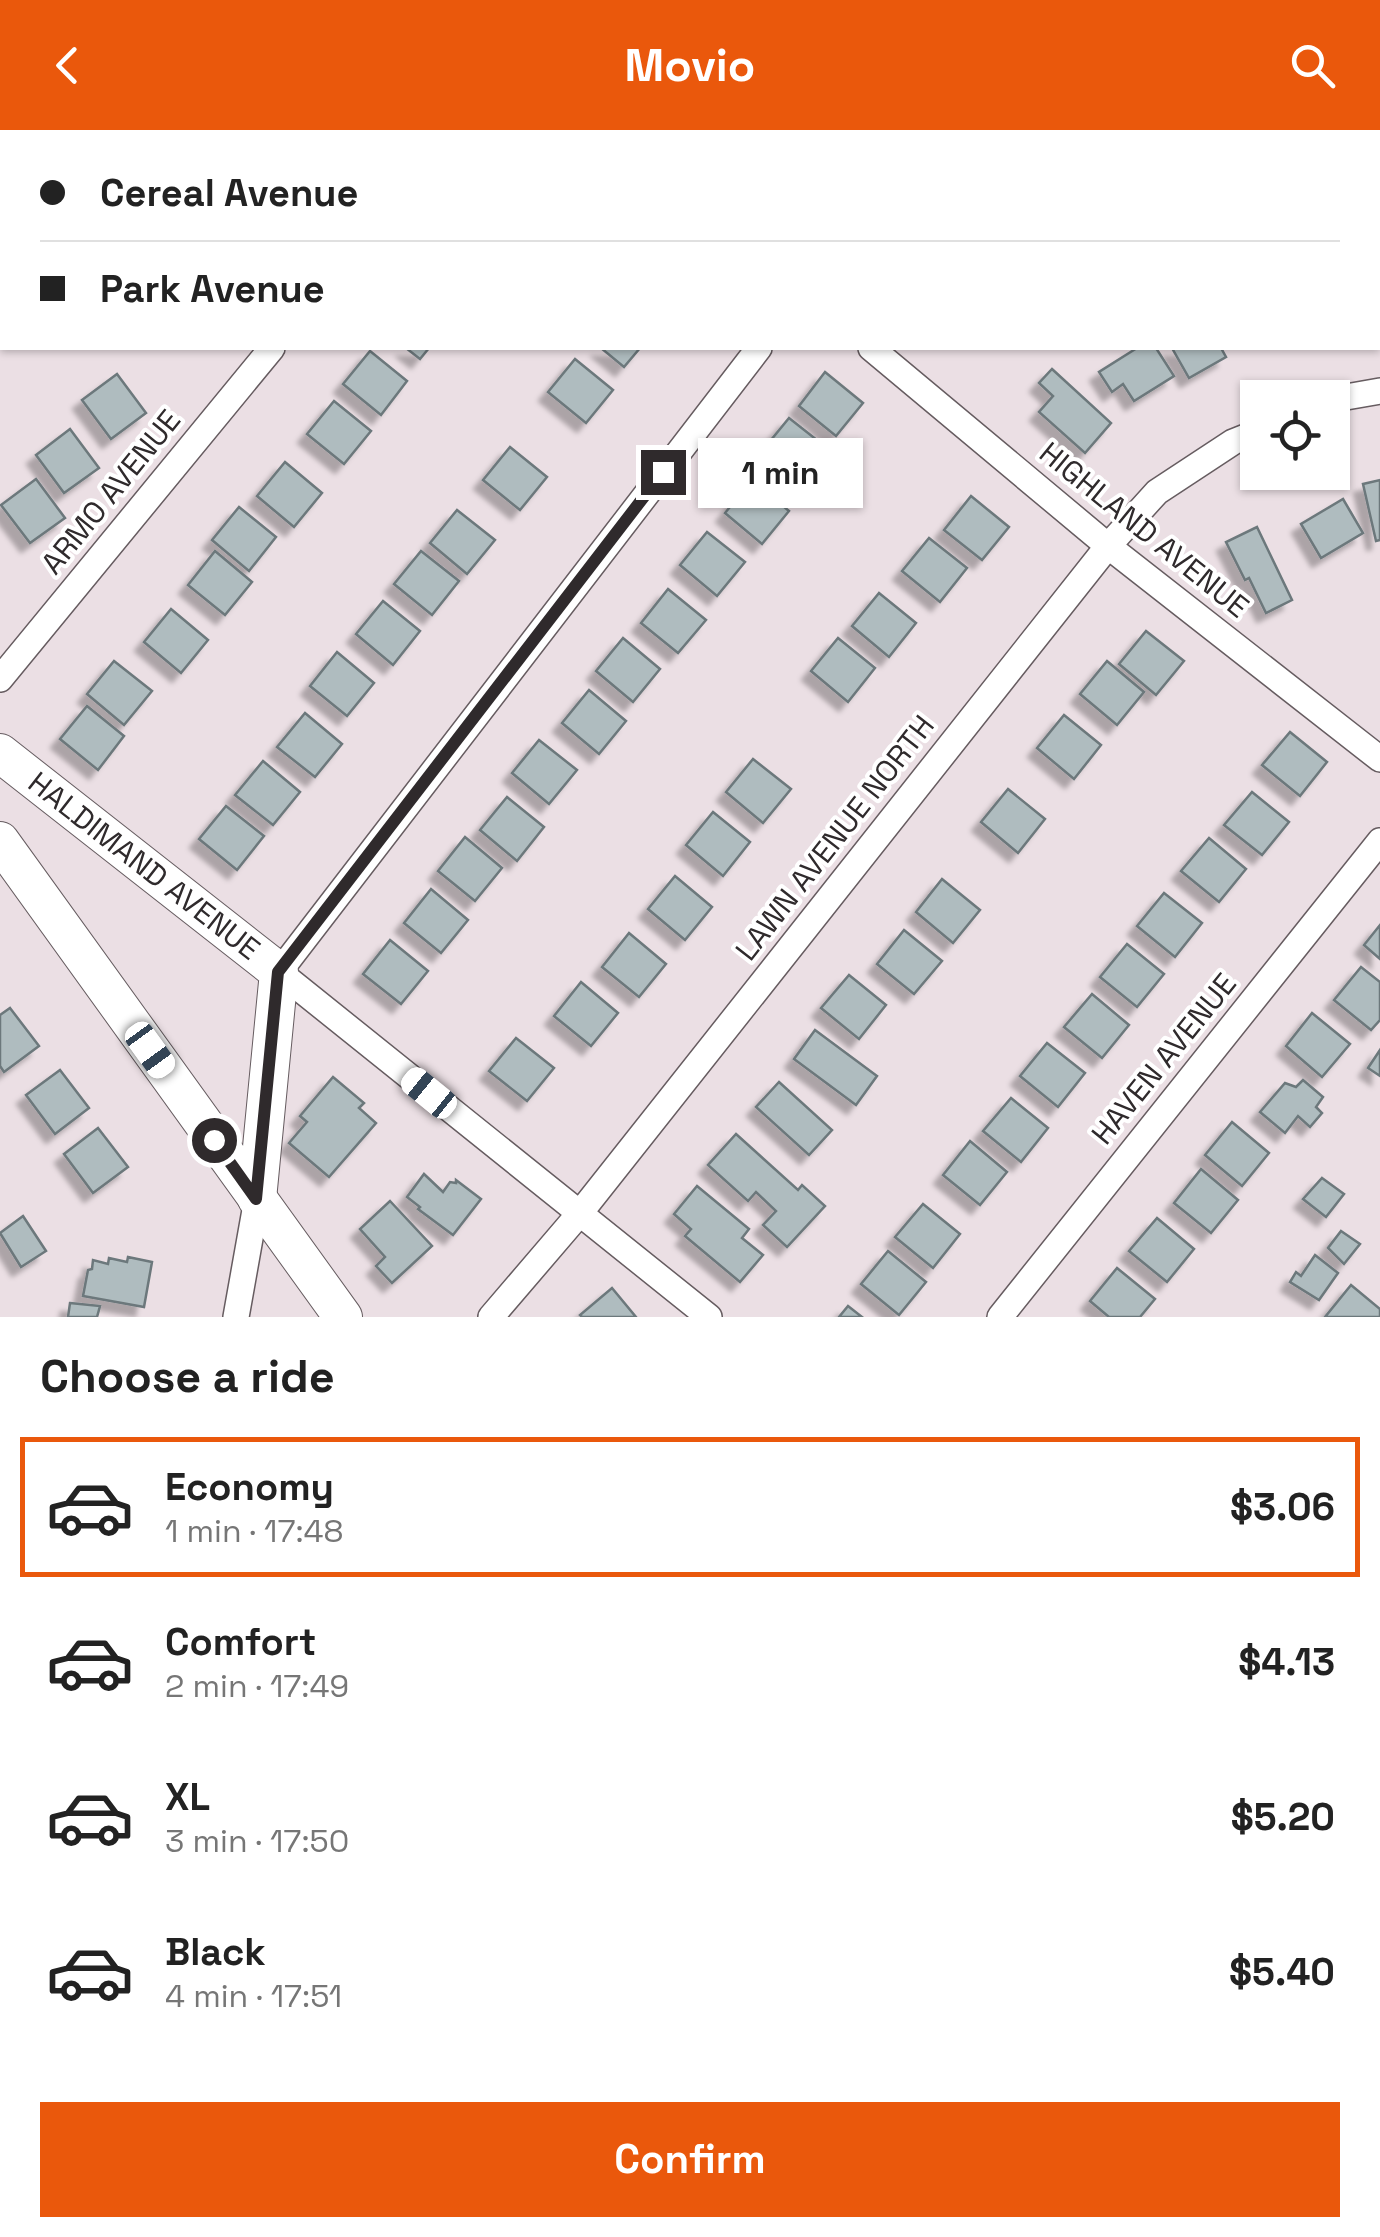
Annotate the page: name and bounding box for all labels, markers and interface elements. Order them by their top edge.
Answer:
text: Movio [625,37,755,94]
icon: back [40,38,95,93]
icon: search [1285,38,1340,93]
text: Cereal Avenue [100,169,358,217]
text: Park Avenue [100,265,325,313]
map controls [1240,380,1350,490]
button: locate [1240,380,1350,490]
street label: ARMO AVENUE [32,401,189,582]
street label: HIGHLAND AVENUE [1032,433,1257,626]
callout: 1 min [698,437,863,507]
route end [641,450,686,495]
text: 1 min [741,453,820,493]
street label: LAWN AVENUE NORTH [727,707,943,968]
street label: HALDIMAND AVENUE [21,763,268,968]
street label: HAVEN AVENUE [1083,965,1245,1152]
car [120,1017,180,1083]
car [396,1062,462,1124]
route start [192,1118,237,1163]
text: Choose a ride [40,1348,335,1405]
icon: car [45,1462,135,1552]
text: Economy [165,1463,334,1511]
text: $3.06 [1230,1483,1335,1531]
text: 1 min · 17:48 [165,1511,343,1551]
icon: car [45,1617,135,1707]
text: Comfort [165,1618,316,1666]
text: $4.13 [1238,1638,1335,1686]
text: 2 min · 17:49 [165,1666,349,1706]
icon: car [45,1772,135,1862]
text: XL [165,1773,210,1821]
text: $5.20 [1231,1793,1335,1841]
text: 3 min · 17:50 [165,1821,349,1861]
icon: car [45,1927,135,2017]
text: Black [165,1928,266,1976]
text: $5.40 [1229,1948,1335,1996]
text: 4 min · 17:51 [165,1976,342,2016]
button: Confirm [40,2102,1340,2217]

